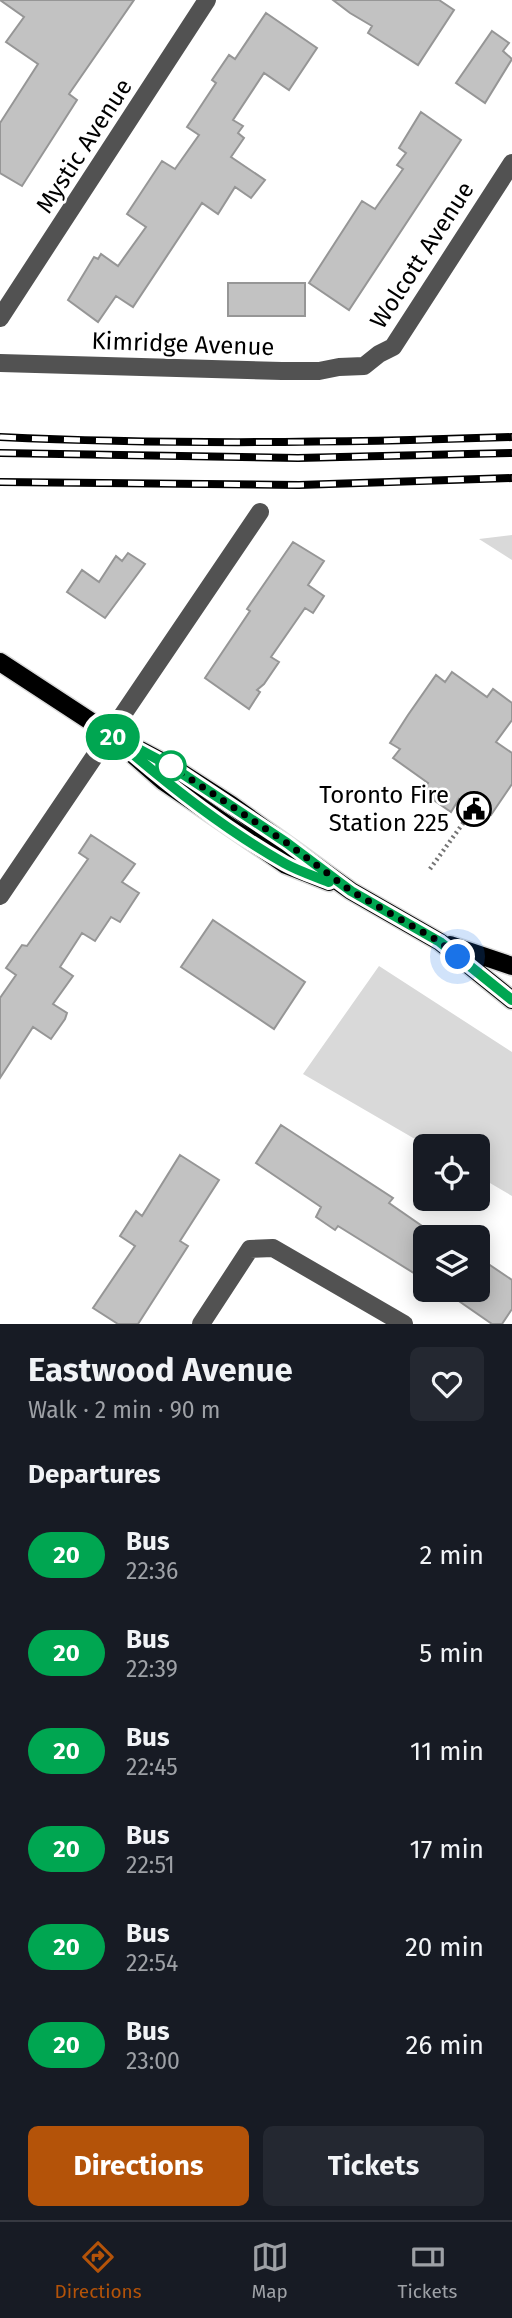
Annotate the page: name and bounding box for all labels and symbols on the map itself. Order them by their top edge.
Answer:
street label: Mystic Avenue [30,74,138,218]
street label: Wolcott Avenue [364,177,480,333]
street label: Kimridge Avenue [91,327,275,361]
line badge: 20 [82,714,144,760]
unlabelled marker [156,751,186,781]
place label: Toronto Fire Station 225 [319,781,449,837]
public building icon: Toronto Fire Station 225 [455,790,493,828]
your location [440,939,475,974]

